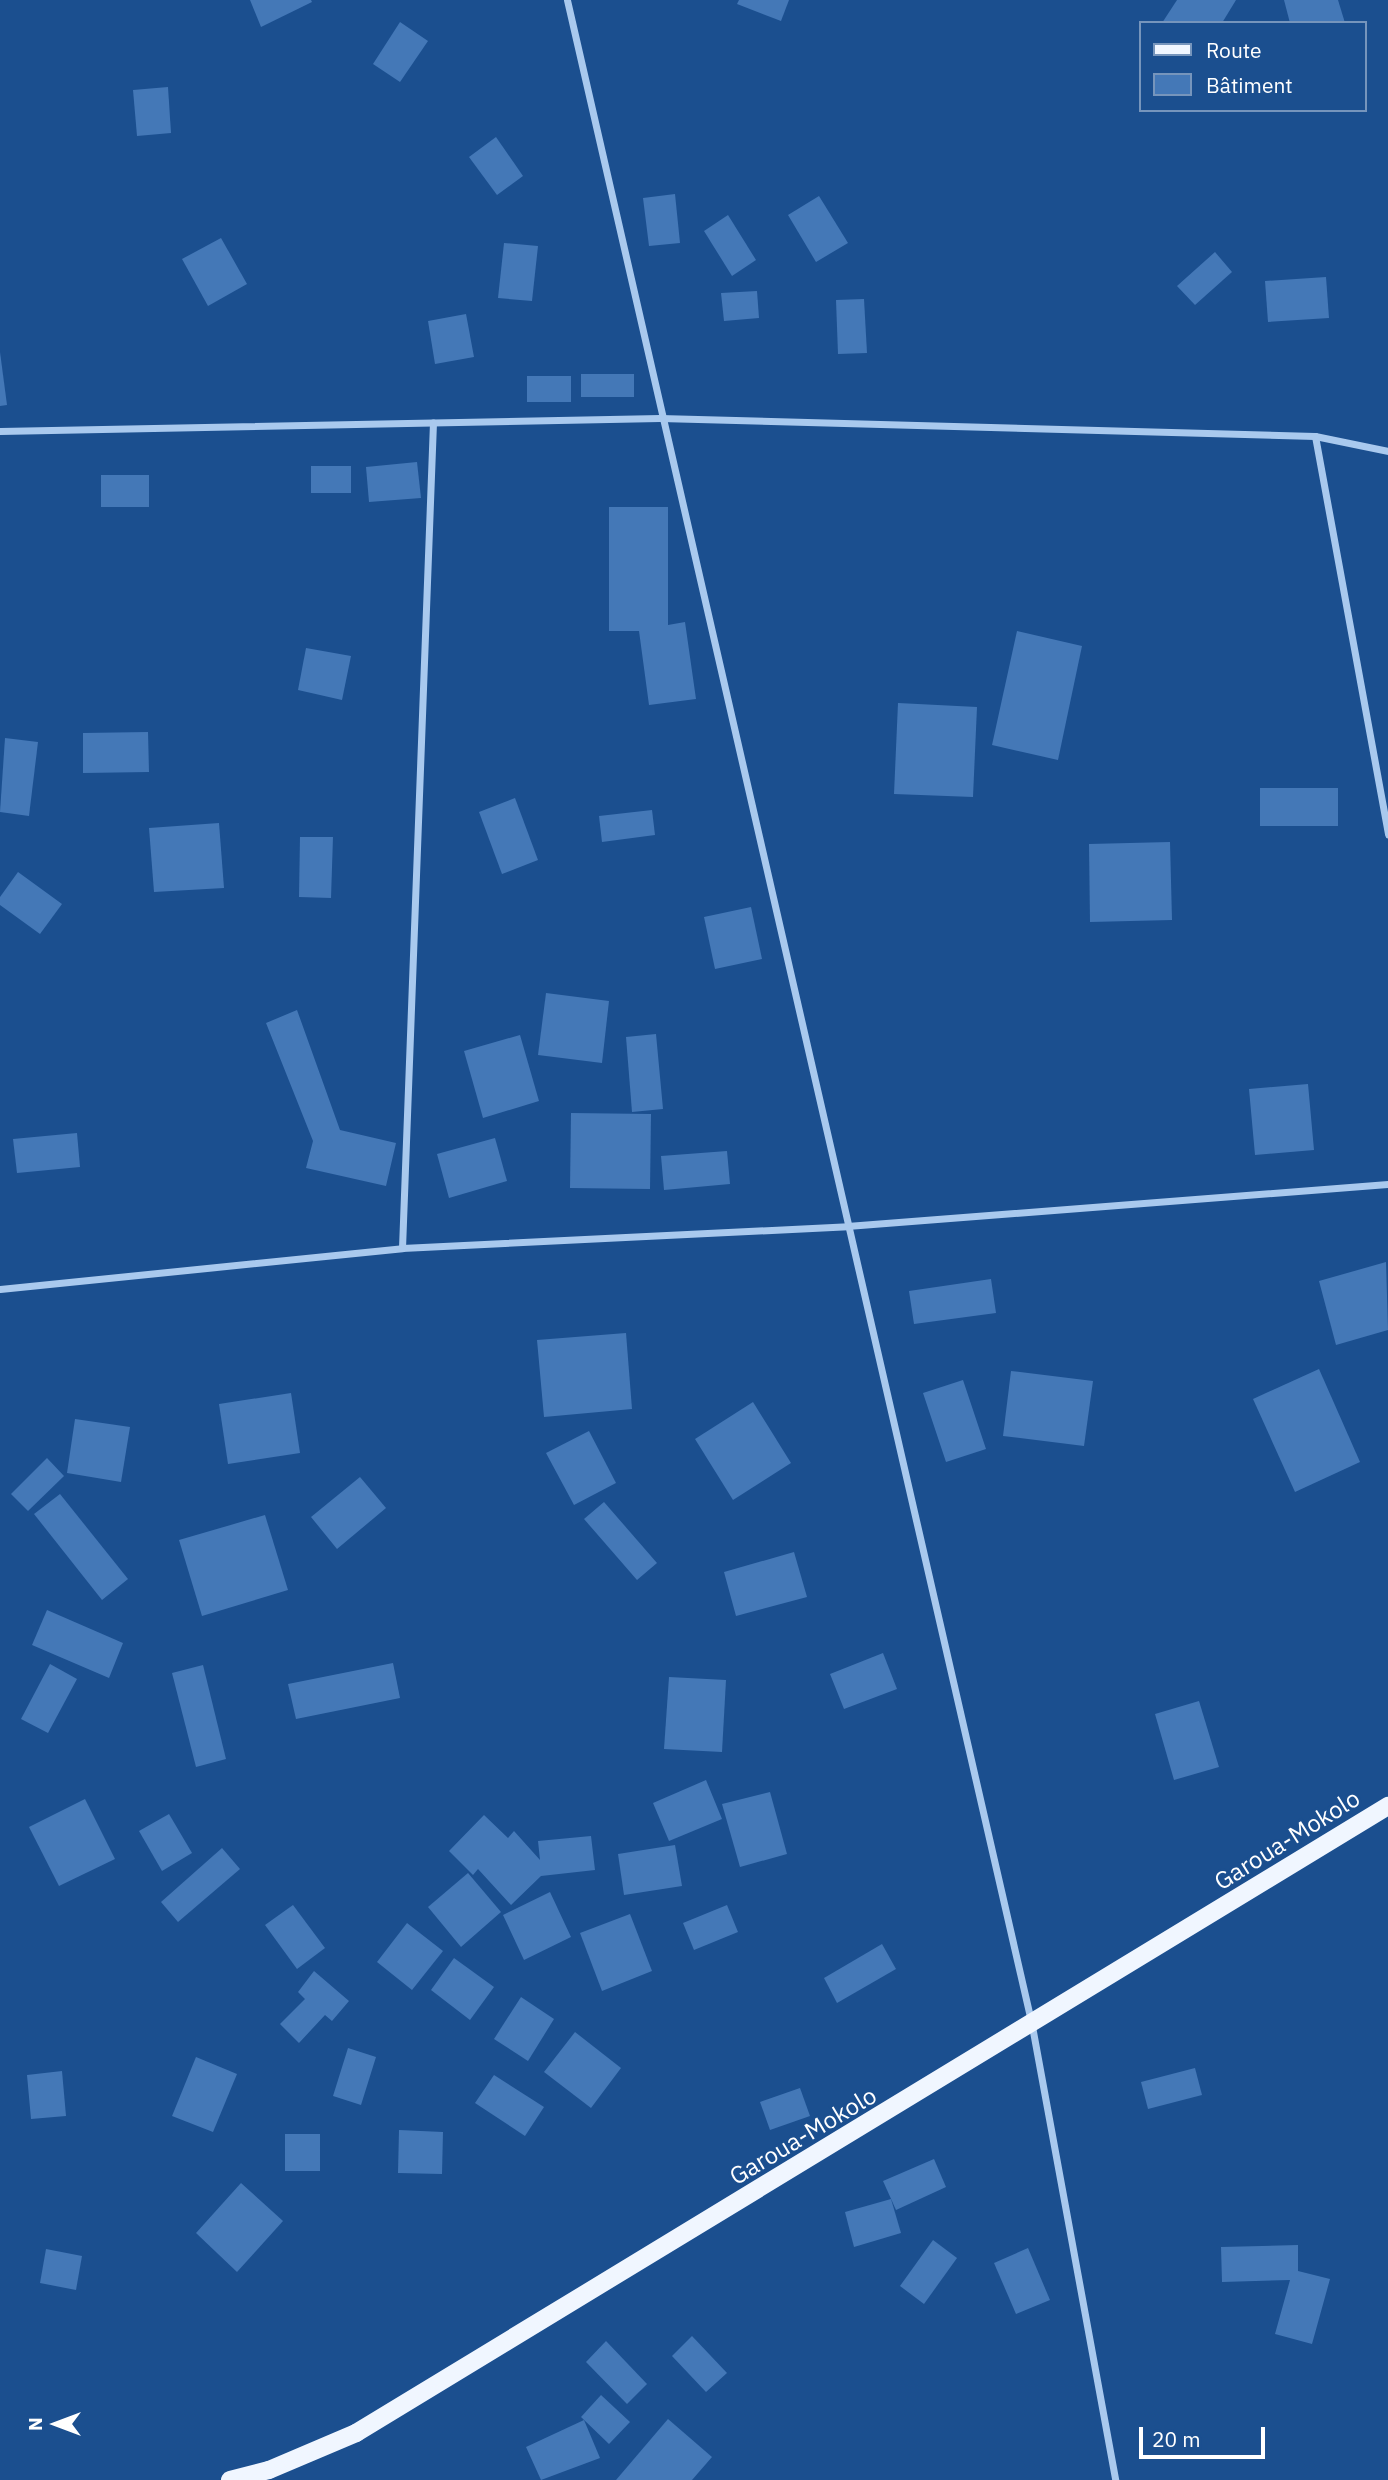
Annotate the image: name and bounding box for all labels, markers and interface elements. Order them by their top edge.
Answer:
legend [1140,21,1367,112]
text: Route [1206,36,1262,64]
text: Bâtiment [1206,71,1293,99]
street label: Garoua-Mokolo [1209,1784,1365,1896]
street label: Garoua-Mokolo [724,2081,882,2191]
north arrow [21,2389,91,2459]
scale bar [1143,2414,1269,2458]
text: N [23,2417,47,2431]
text: 20 m [1152,2425,1201,2453]

